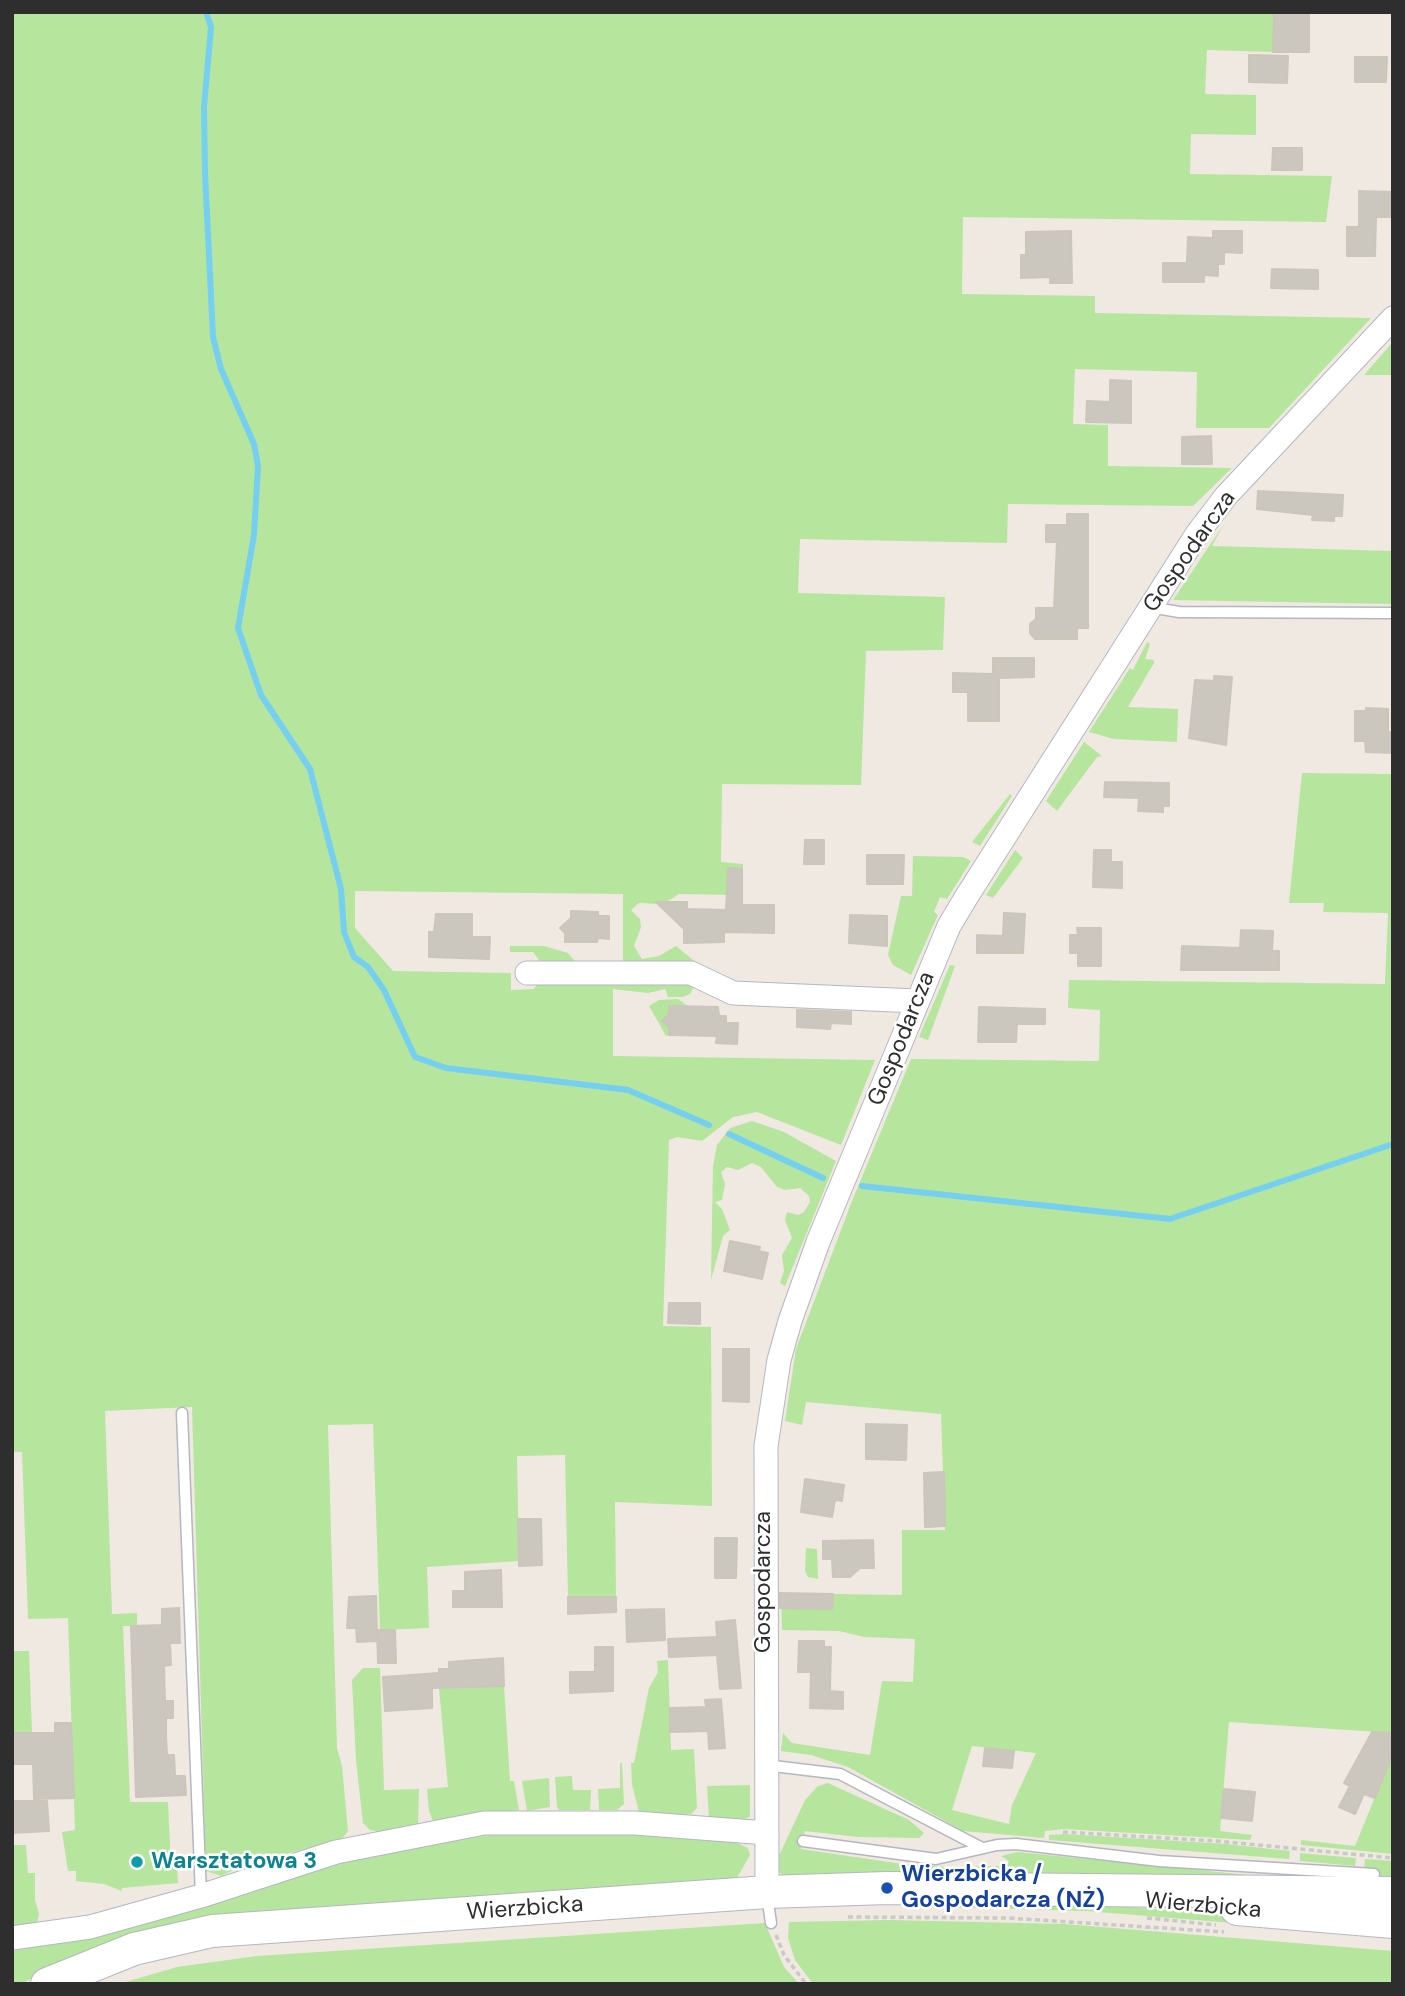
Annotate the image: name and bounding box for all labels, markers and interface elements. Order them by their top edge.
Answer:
street label: Gospodarcza [1138,486,1242,618]
street label: Gospodarcza [863,968,941,1110]
street label: Gospodarcza [750,1511,778,1653]
place label: Warsztatowa 3 [151,1848,317,1876]
marker: Warsztatowa 3 [129,1854,145,1870]
place label: Wierzbicka / Gospodarcza (NŻ) [901,1861,1105,1915]
marker: Wierzbicka / Gospodarcza (NŻ) [879,1880,895,1896]
street label: Wierzbicka [1144,1887,1262,1925]
street label: Wierzbicka [466,1891,584,1927]

